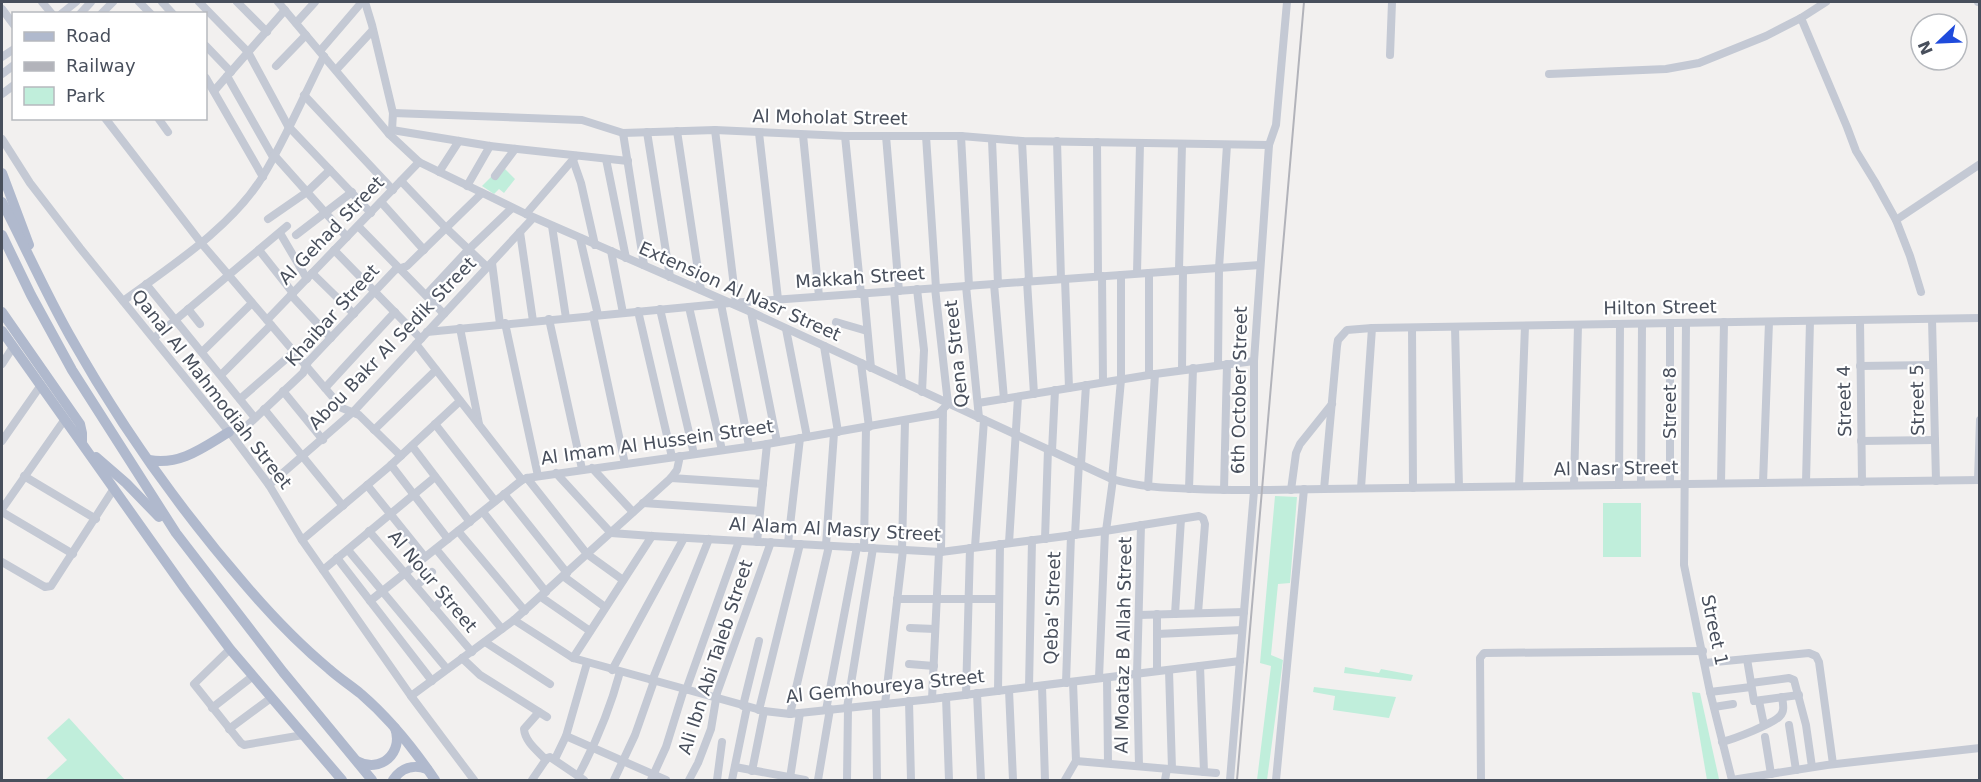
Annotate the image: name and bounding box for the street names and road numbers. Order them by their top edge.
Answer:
street label: Al Moholat Street [752,105,908,129]
street label: Al Gehad Street [274,172,388,288]
street label: Extension Al Nasr Street [636,237,844,345]
street label: Abou Bakr Al Sedik Street [304,252,480,434]
street label: Khaibar Street [281,260,383,370]
street label: Makkah Street [794,262,926,292]
street label: Qanal Al Mahmodiah Street [128,285,296,493]
street label: Hilton Street [1603,296,1717,318]
street label: Qena Street [940,299,972,409]
street label: 6th October Street [1227,306,1251,474]
street label: Street 5 [1906,364,1928,436]
street label: Street 4 [1833,365,1855,437]
street label: Street 8 [1659,367,1680,439]
street label: Al Imam Al Hussein Street [539,415,775,469]
street label: Al Nasr Street [1553,456,1679,480]
street label: Al Alam Al Masry Street [729,513,941,545]
street label: Al Nour Street [384,526,482,636]
street label: Al Moataz B Allah Street [1111,536,1135,754]
street label: Qeba' Street [1040,551,1064,665]
street label: Ali Ibn Abi Taleb Street [674,557,756,757]
street label: Street 1 [1697,593,1733,667]
street label: Al Gemhoureya Street [785,665,985,707]

